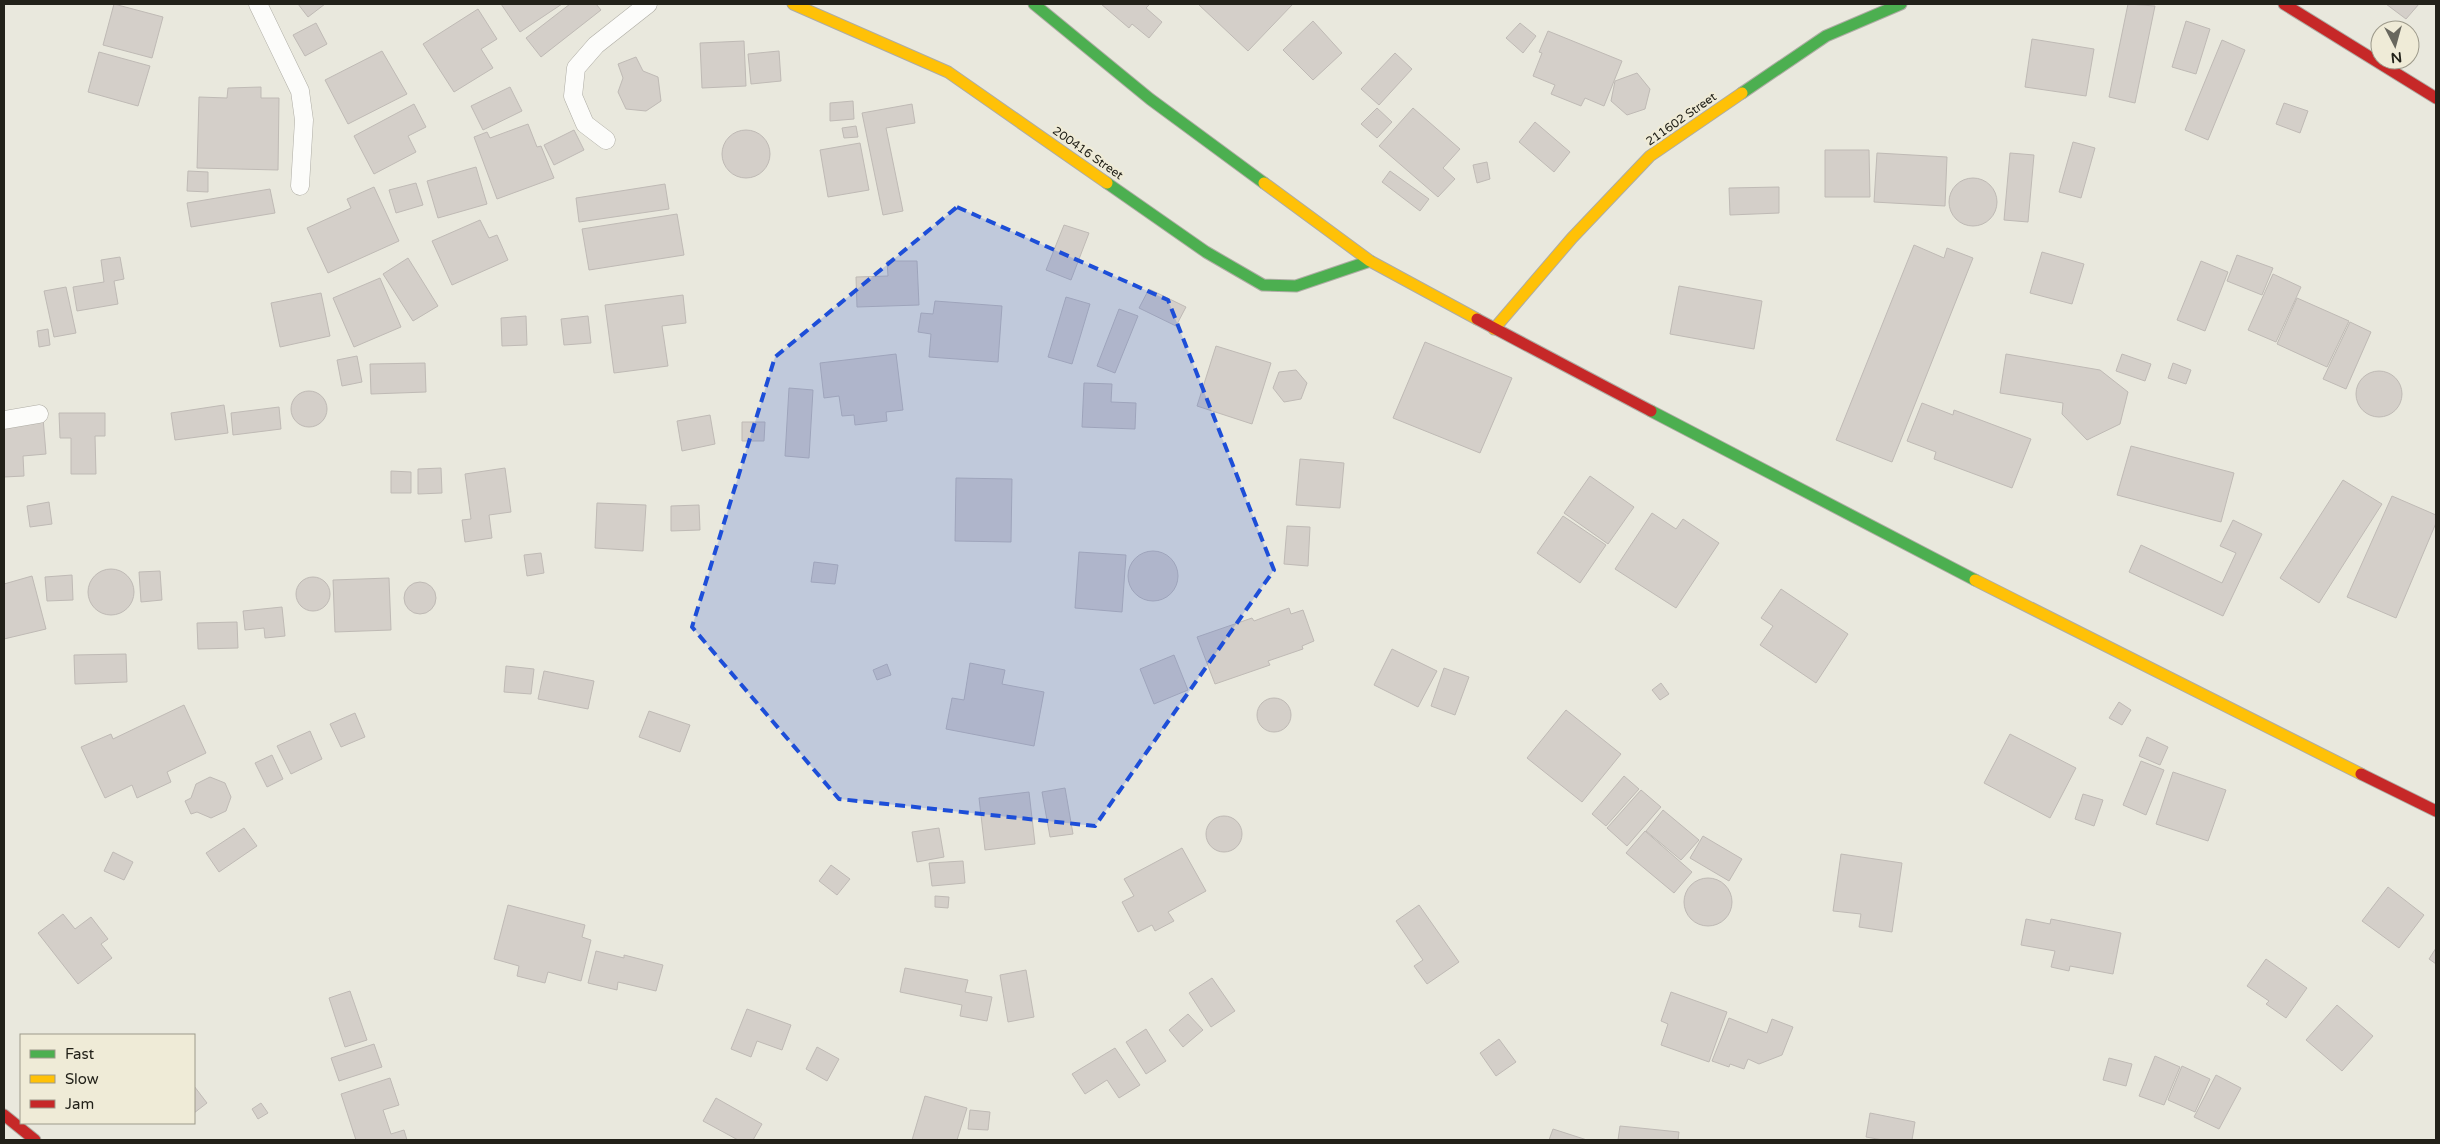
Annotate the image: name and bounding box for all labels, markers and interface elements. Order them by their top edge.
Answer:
north arrow [2370,20,2420,70]
text: N [2390,48,2403,66]
street label: 211602 Street [1643,89,1719,148]
street label: 200416 Street [1050,124,1126,183]
legend [20,1034,195,1124]
text: Fast [65,1045,95,1063]
text: Slow [65,1070,99,1088]
text: Jam [65,1095,94,1113]

